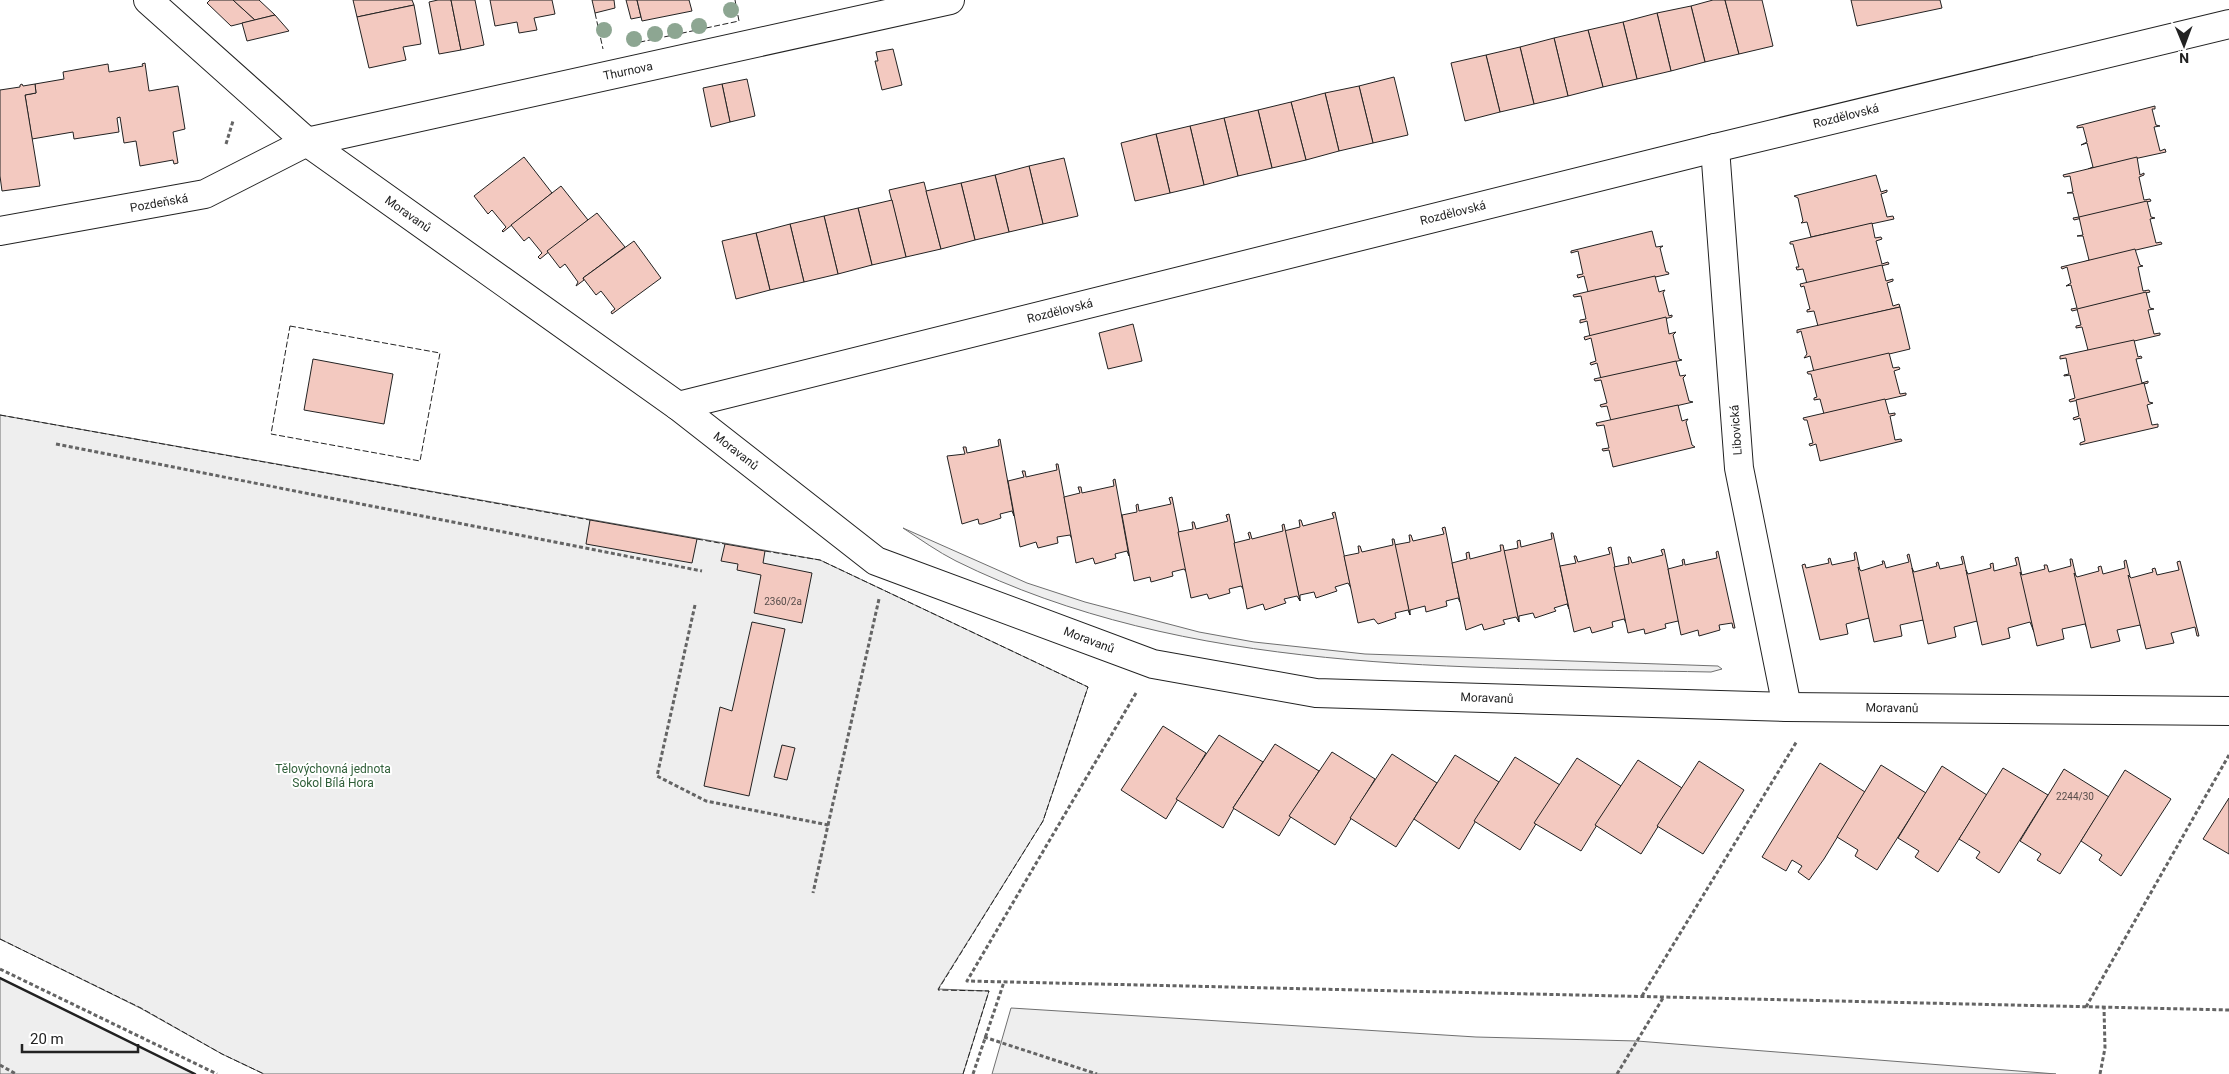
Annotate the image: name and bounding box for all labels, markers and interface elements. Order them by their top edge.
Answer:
north arrow [2159,20,2209,70]
text: N [2179,50,2189,66]
street label: Thurnova [602,59,654,83]
street label: Rozdělovská [1812,101,1880,131]
street label: Pozdeňská [129,191,189,215]
street label: Moravanů [382,193,434,235]
street label: Rozdělovská [1419,198,1487,228]
street label: Rozdělovská [1026,296,1094,326]
street label: Libovická [1727,404,1745,456]
street label: Moravanů [711,429,761,473]
house number: 2360/2a [764,596,802,607]
street label: Moravanů [1062,624,1116,656]
street label: Moravanů [1460,690,1514,706]
street label: Moravanů [1865,701,1919,715]
park label: Tělovýchovná jednota Sokol Bílá Hora [275,762,391,790]
house number: 2244/30 [2056,791,2094,802]
scale bar [22,1022,139,1054]
text: 20 m [30,1030,64,1048]

